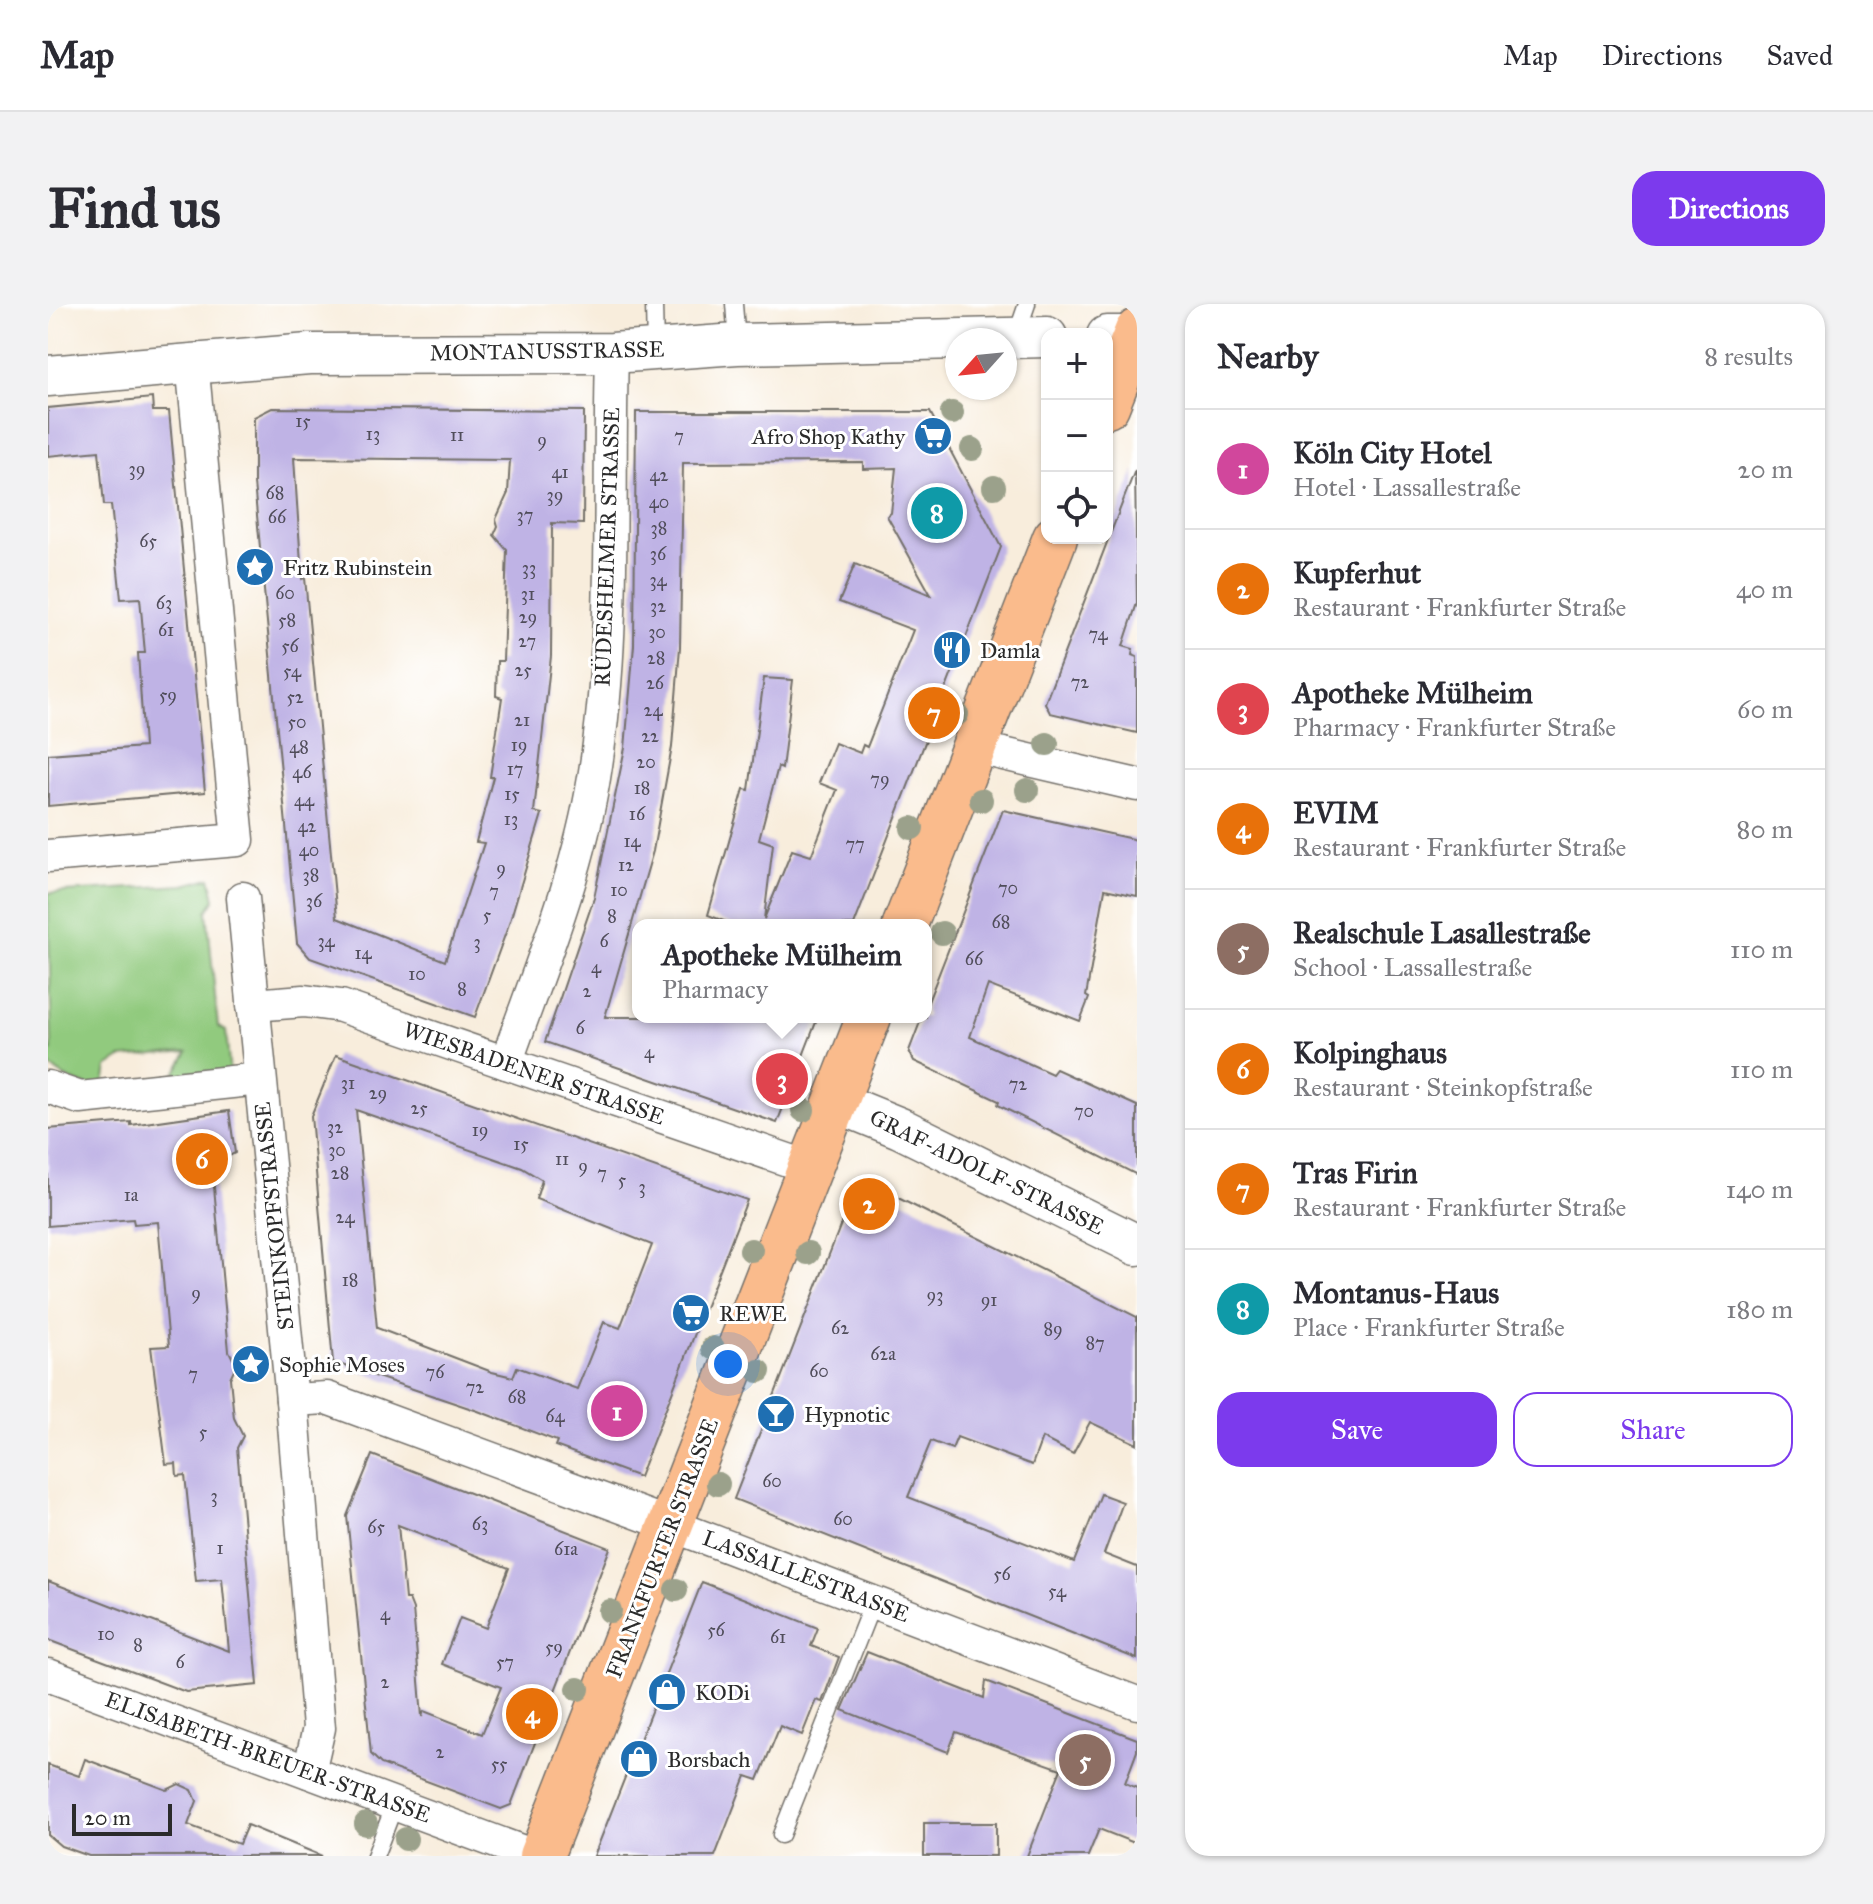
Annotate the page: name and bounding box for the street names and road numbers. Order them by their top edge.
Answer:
street label: MONTANUSSTRASSE [429,335,665,367]
street label: RÜDESHEIMER STRASSE [589,407,625,687]
street label: WIESBADENER STRASSE [400,1016,668,1131]
street label: STEINKOPFSTRASSE [249,1100,299,1331]
street label: GRAF-ADOLF-STRASSE [865,1103,1109,1241]
street label: FRANKFURTER STRASSE [600,1414,724,1682]
street label: LASSALLESTRASSE [699,1524,913,1628]
street label: ELISABETH-BREUER-STRASSE [102,1685,435,1829]

